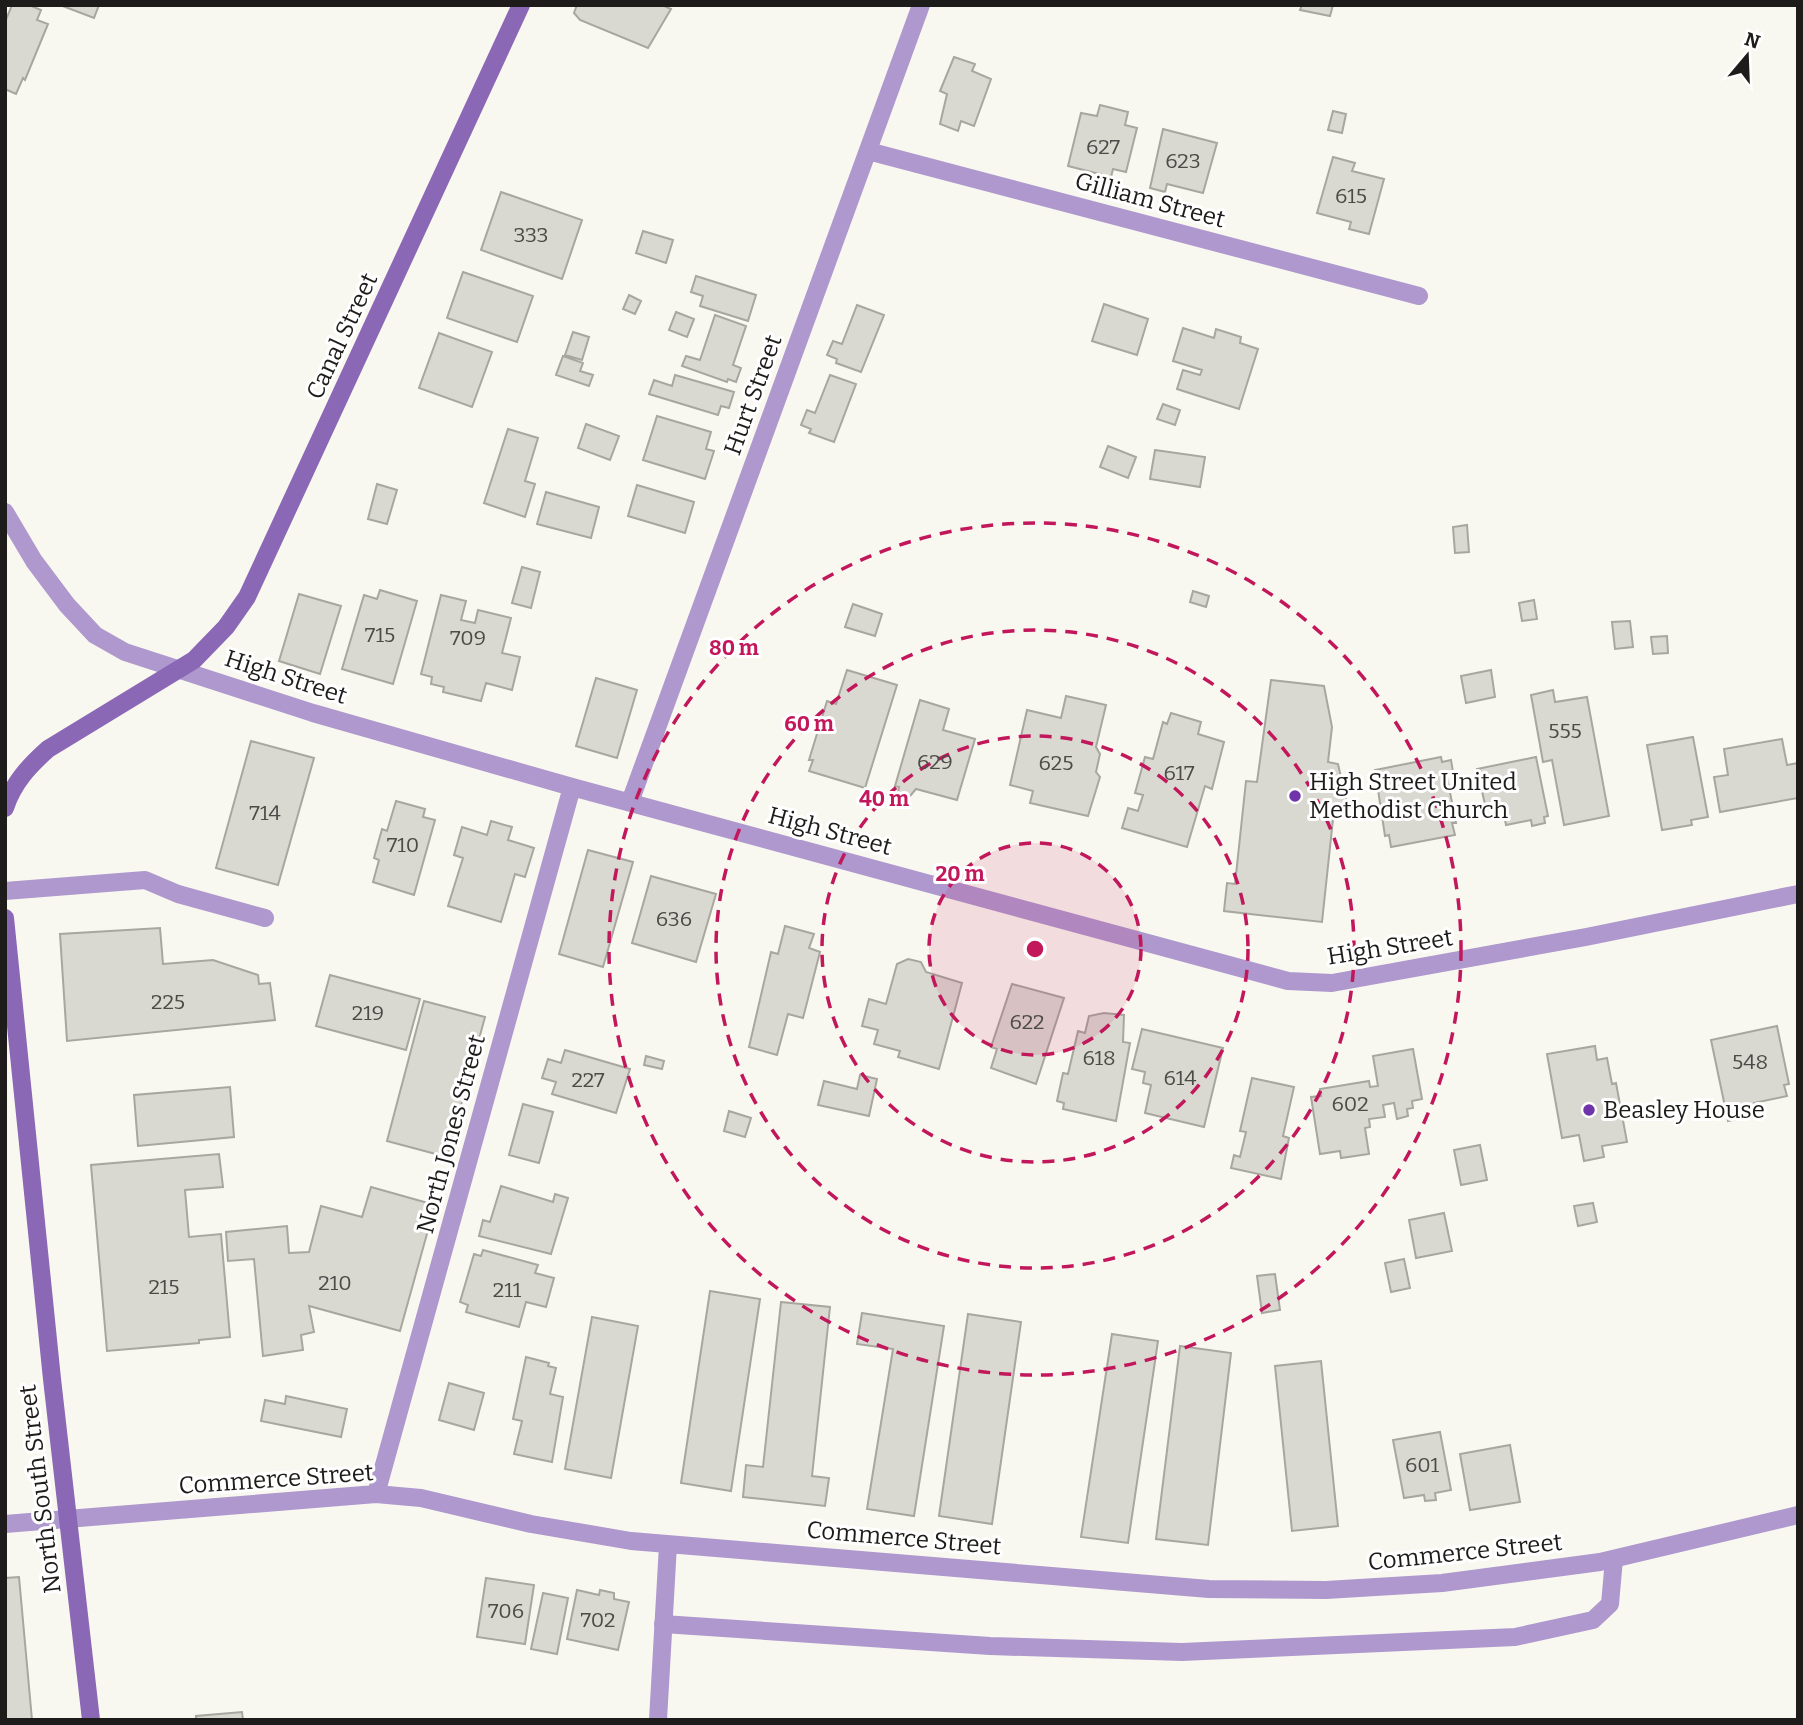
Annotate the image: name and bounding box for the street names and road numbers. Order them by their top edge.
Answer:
street label: Gilliam Street [1072,167,1228,234]
street label: Canal Street [301,268,384,404]
street label: Hurt Street [718,331,788,459]
street label: High Street [221,644,351,710]
street label: High Street [765,801,895,861]
street label: High Street [1325,923,1455,971]
street label: North Jones Street [411,1031,491,1237]
street label: North South Street [13,1383,67,1595]
street label: Commerce Street [178,1458,375,1500]
street label: Commerce Street [806,1516,1003,1560]
street label: Commerce Street [1366,1528,1564,1576]

